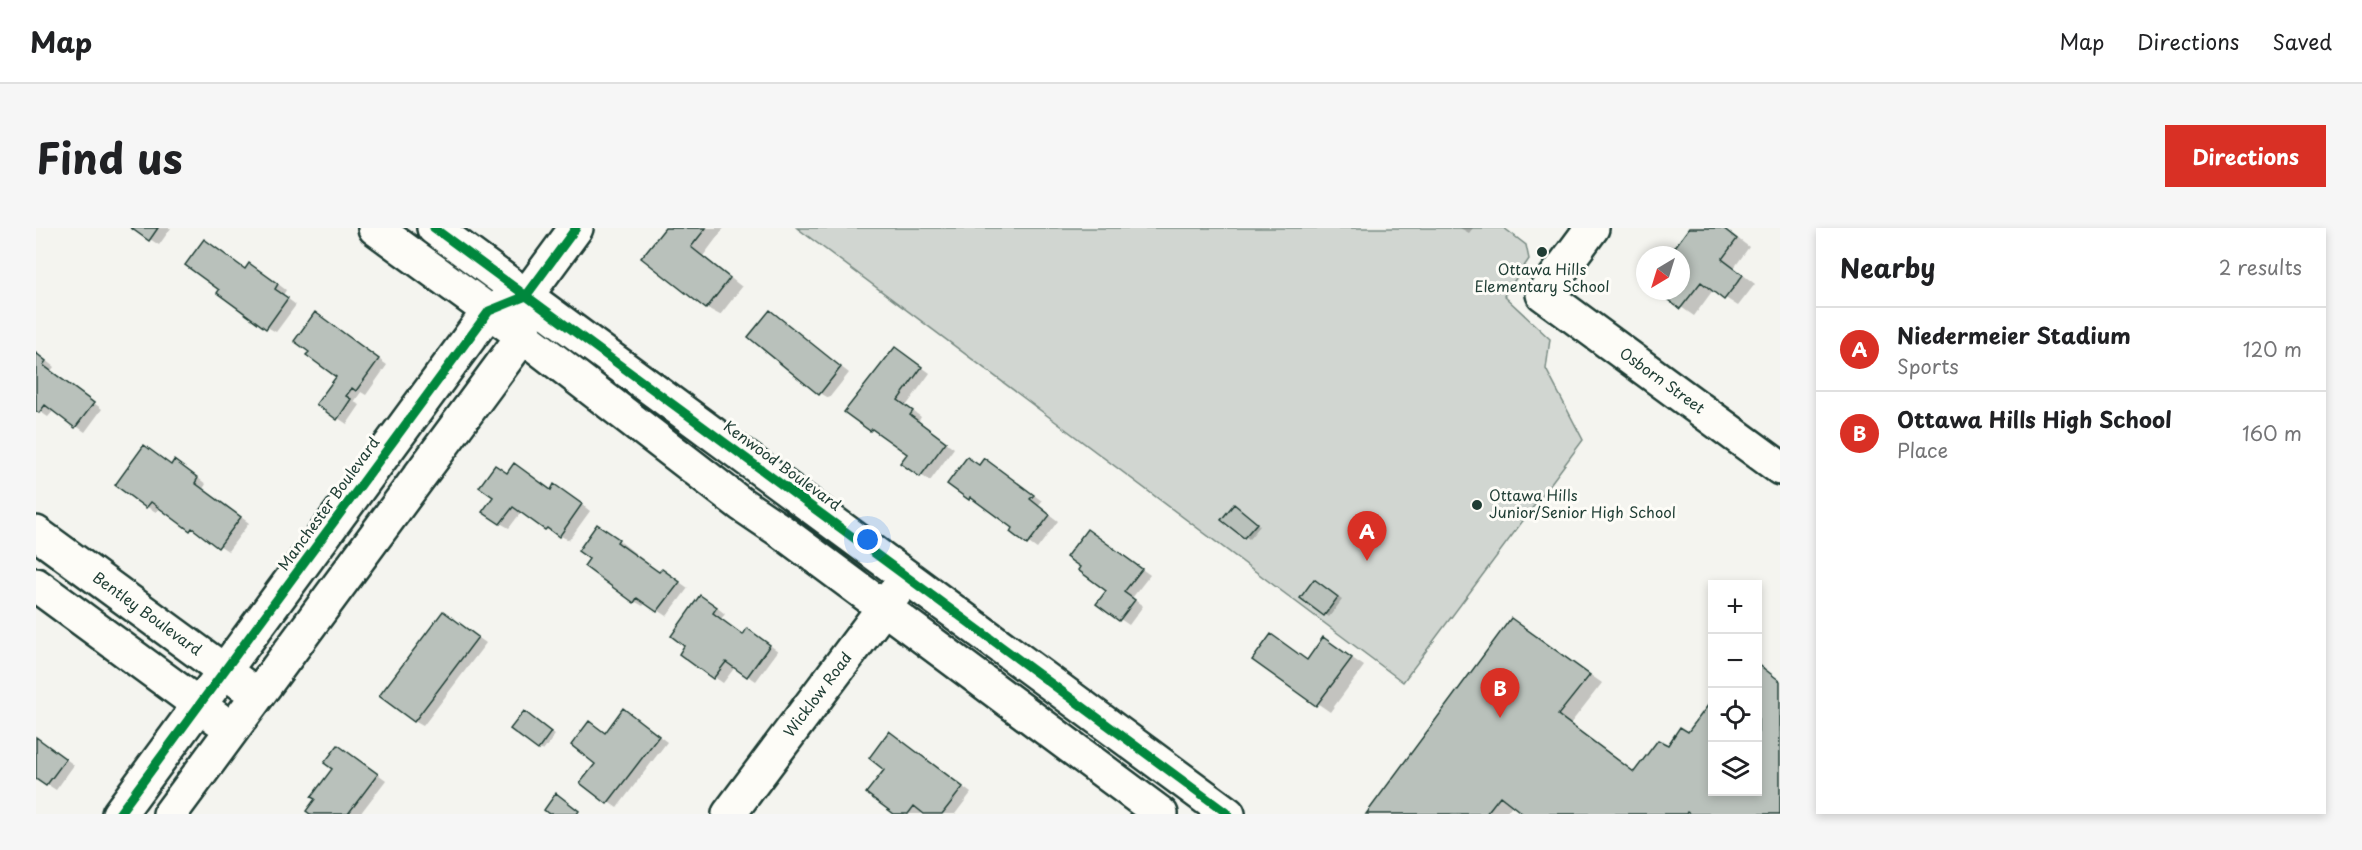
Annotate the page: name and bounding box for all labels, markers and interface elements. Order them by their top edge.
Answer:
text: Map [30,20,92,63]
text: Map [2059,25,2104,57]
text: Directions [2137,25,2239,57]
text: Saved [2272,25,2332,57]
text: Find us [36,125,183,188]
button: Directions [2165,125,2326,187]
marker: Ottawa Hills Elementary School [1535,245,1549,259]
north arrow [1636,246,1690,300]
text: Nearby [1840,248,1935,287]
text: 2 results [2219,252,2302,282]
place label: Ottawa Hills Elementary School [1474,257,1610,297]
text: Niedermeier Stadium [1897,318,2131,351]
text: A [1852,334,1867,364]
text: 120 m [2243,334,2302,364]
street label: Osborn Street [1615,341,1710,419]
text: Sports [1897,351,1959,381]
text: Ottawa Hills High School [1897,402,2172,435]
street label: Kenwood Boulevard [719,414,847,515]
text: B [1853,418,1866,448]
text: 160 m [2242,418,2302,448]
street label: Manchester Boulevard [271,432,384,575]
text: Place [1897,435,1948,465]
place label: Ottawa Hills Junior/Senior High School [1489,483,1676,523]
marker: Ottawa Hills Junior/Senior High School [1470,498,1484,512]
pin: A [1348,512,1386,561]
your location [853,525,882,554]
street label: Bentley Boulevard [89,565,207,660]
map controls [1708,580,1762,796]
button: + [1708,580,1762,634]
button: − [1708,634,1762,688]
street label: Wicklow Road [777,647,856,741]
pin: B [1480,668,1520,718]
button: locate [1708,688,1762,742]
button: layers [1708,742,1762,796]

